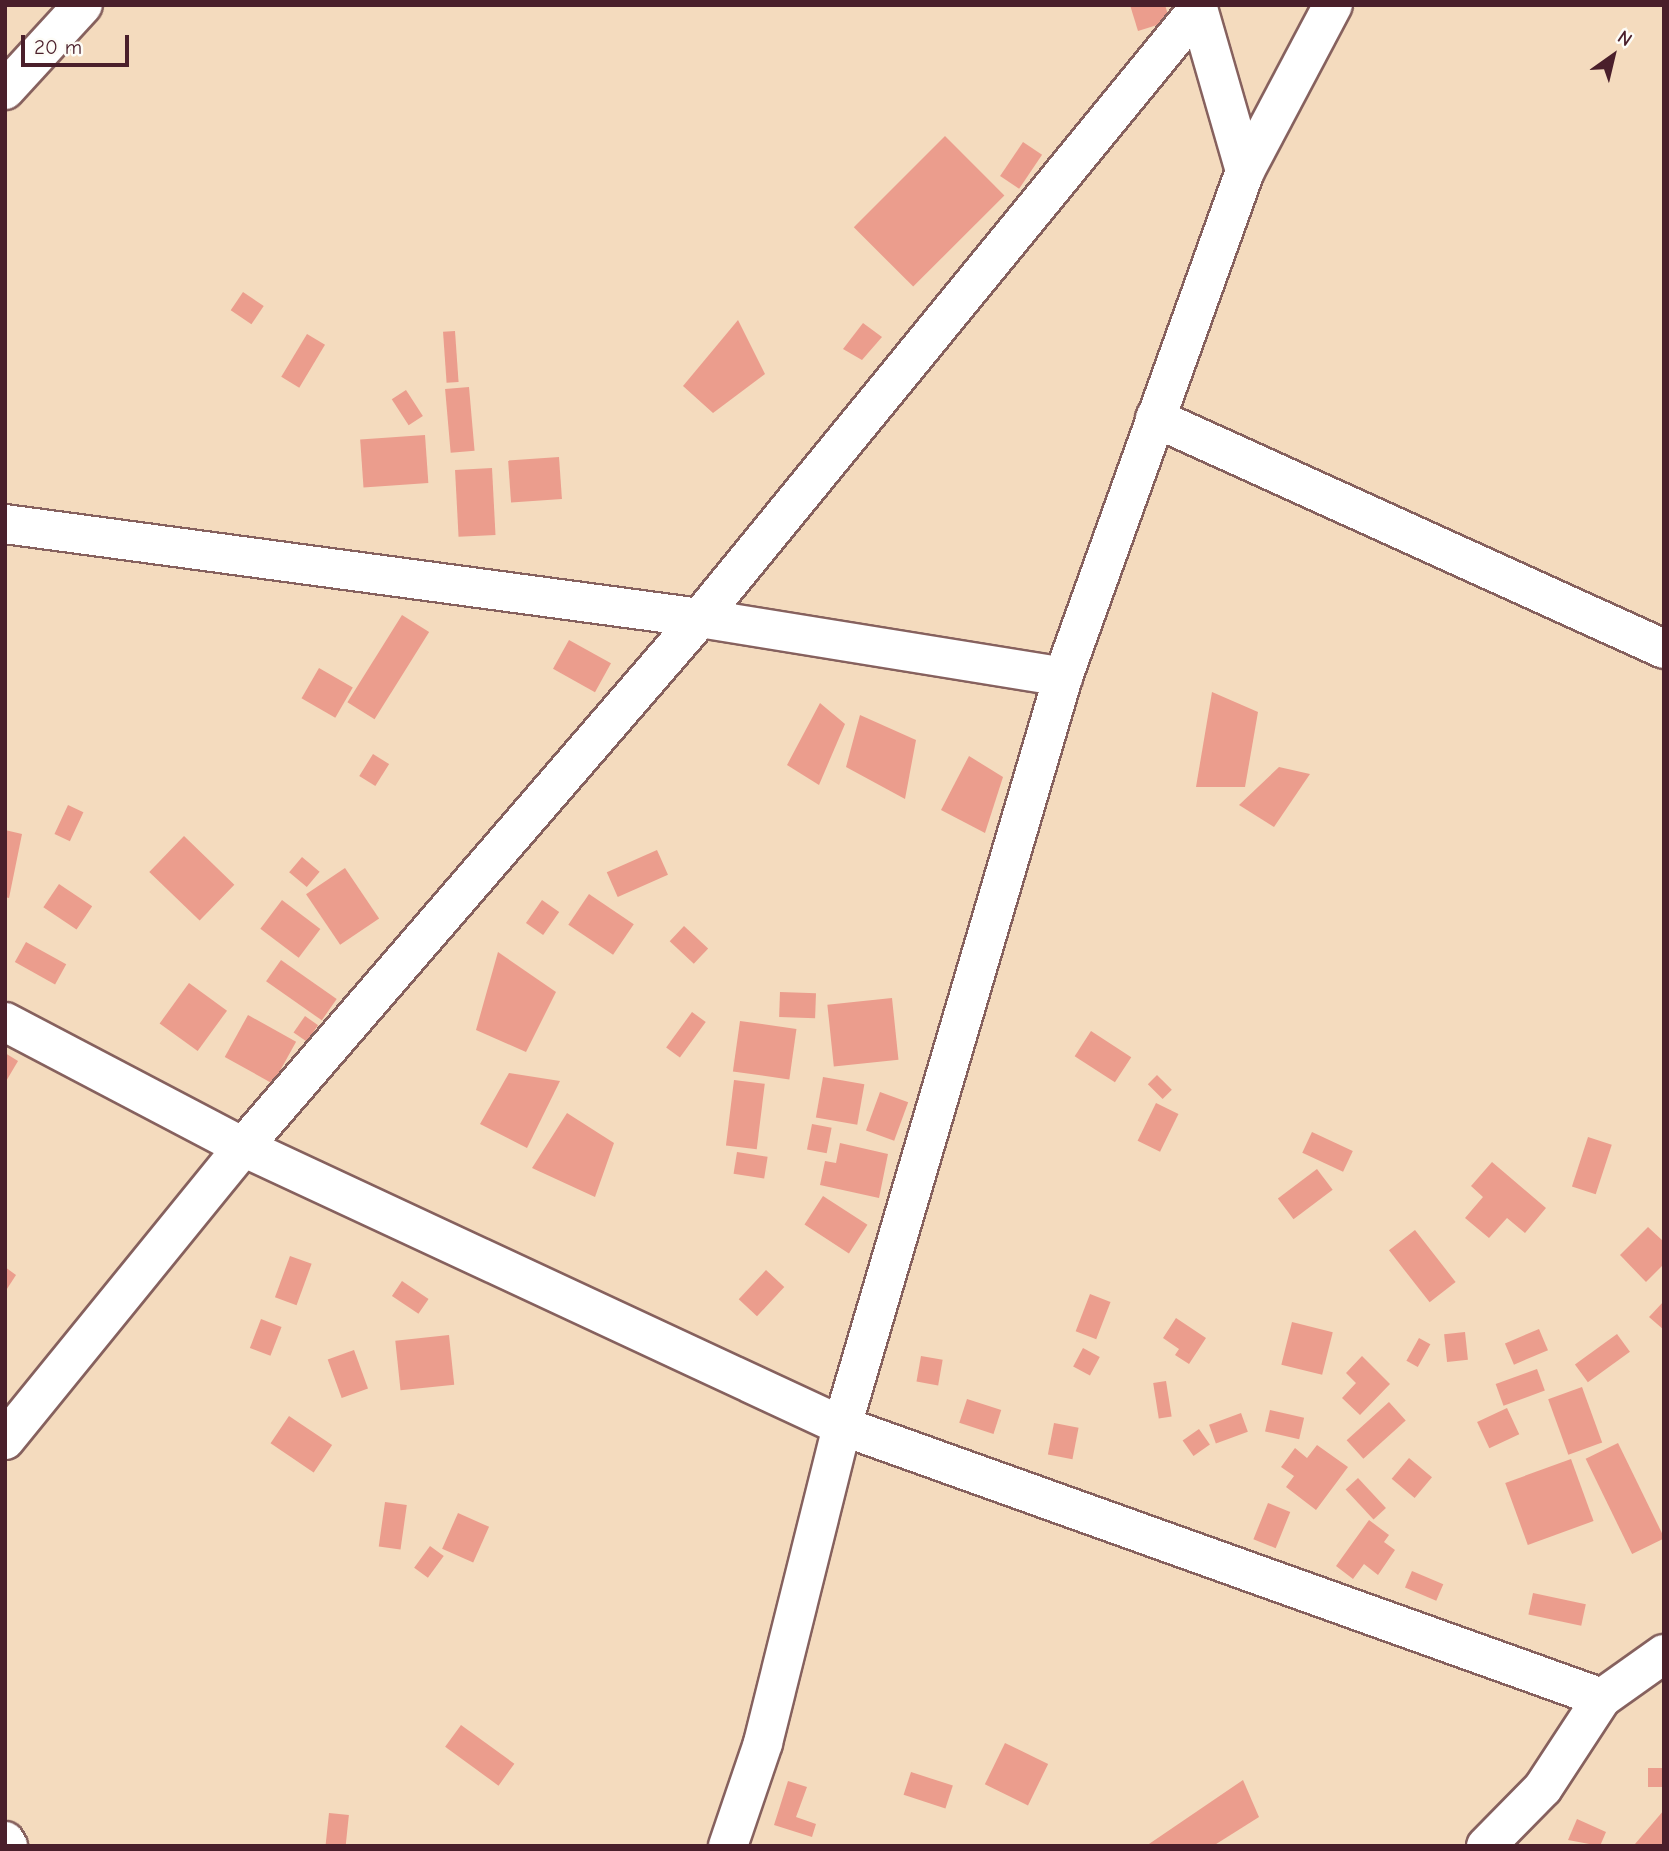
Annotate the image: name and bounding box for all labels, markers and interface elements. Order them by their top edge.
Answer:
scale bar [24,21,133,65]
north arrow [1578,21,1648,91]
text: N [1613,26,1636,51]
text: 20 m [34,35,82,59]

